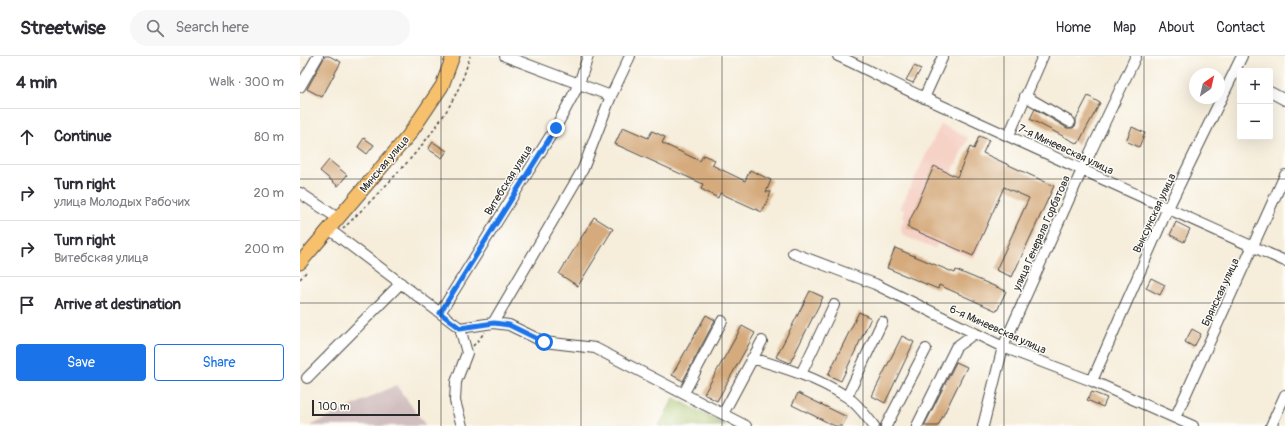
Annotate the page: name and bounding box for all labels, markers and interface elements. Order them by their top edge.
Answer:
search box [130,10,410,46]
text: Streetwise [20,16,106,40]
icon: search [144,17,166,39]
text: Search here [176,18,249,37]
text: Home [1056,19,1091,36]
text: Map [1113,19,1136,36]
text: About [1158,19,1194,36]
text: Contact [1216,19,1265,36]
north arrow [1189,68,1225,104]
map controls [1237,68,1273,140]
button: + [1237,68,1273,104]
text: 4 min [16,72,57,93]
text: Walk · 300 m [209,74,284,90]
button: − [1237,104,1273,140]
route end [547,119,565,137]
street label: 7-я Минеевская улица [1016,122,1116,177]
icon: ahead [16,126,38,148]
text: Continue [54,127,112,146]
text: 80 m [254,129,284,145]
street label: Минская улица [357,133,412,195]
street label: Витебская улица [482,143,535,218]
street label: Выксунская улица [1130,171,1179,255]
street label: улица Генерала Горбатова [1010,174,1073,294]
text: Turn right [54,175,115,194]
icon: right [16,182,38,204]
text: 20 m [253,185,284,201]
text: улица Молодых Рабочих [54,194,190,210]
text: Turn right [54,231,115,250]
icon: right [16,238,38,260]
text: 200 m [245,241,284,257]
text: Витебская улица [54,250,148,266]
street label: Брянская улица [1199,256,1242,328]
icon: arrive [16,294,38,316]
text: Arrive at destination [54,295,181,314]
street label: 6-я Минеевская улица [947,302,1048,357]
route start [535,333,553,351]
button: Save [16,344,146,381]
button: Share [154,344,284,381]
scale bar [312,398,420,417]
text: 100 m [318,400,349,413]

